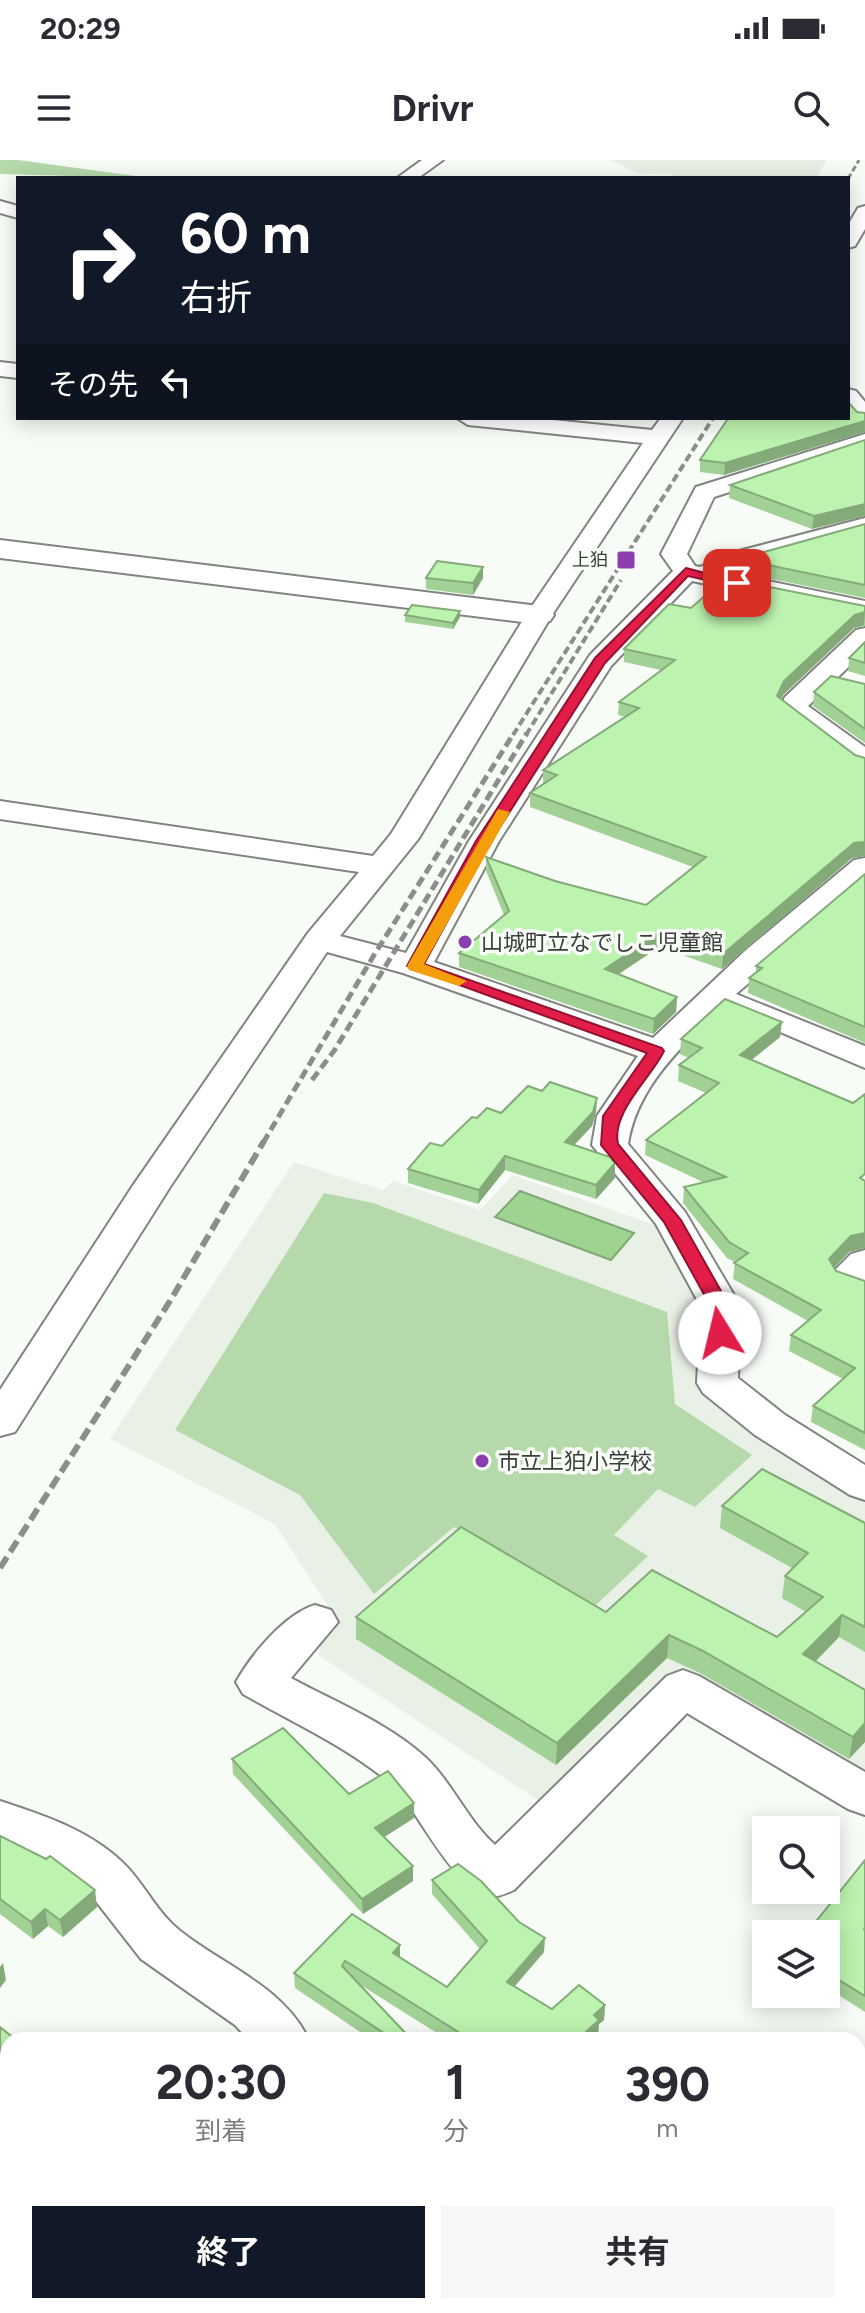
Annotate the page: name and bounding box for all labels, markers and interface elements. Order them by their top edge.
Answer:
text: 20:29 [40,10,121,47]
icon: menu [32,86,76,130]
icon: search [789,86,833,130]
text: Drivr [392,87,473,130]
text: 60 m [180,200,311,267]
icon: right [48,208,152,312]
text: 右折 [180,276,252,319]
icon: left [154,360,198,404]
text: その先 [48,366,138,403]
place label: 上狛 [572,549,608,571]
marker: 上狛 [615,549,637,571]
pin [703,549,771,617]
icon: arrive [715,561,759,605]
place label: 山城町立なでしこ児童館 [481,929,723,956]
marker: 山城町立なでしこ児童館 [456,933,474,951]
position arrow [678,1291,762,1375]
place label: 市立上狛小学校 [498,1448,652,1475]
marker: 市立上狛小学校 [473,1452,491,1470]
map controls [752,1816,840,2008]
button: search [752,1816,840,1904]
button: layers [752,1920,840,2008]
text: 20:30 [156,2053,287,2111]
text: 1 [446,2053,466,2111]
text: 390 [625,2055,710,2113]
text: m [656,2112,678,2144]
text: 到着 [195,2115,247,2147]
text: 分 [443,2115,469,2147]
button: 終了 [32,2206,425,2298]
button: 共有 [441,2206,834,2298]

